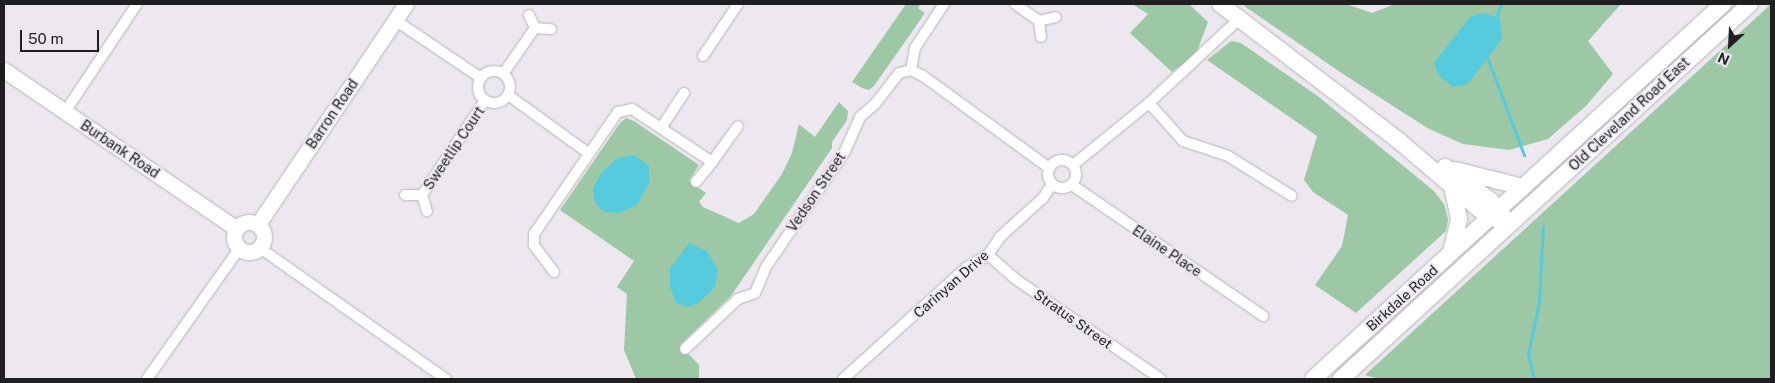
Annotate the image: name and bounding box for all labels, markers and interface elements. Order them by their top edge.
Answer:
scale bar [22,20,101,52]
north arrow [1705,20,1755,70]
text: 50 m [28,30,63,47]
text: N [1715,49,1732,68]
street label: Old Cleveland Road East [1565,54,1693,174]
street label: Barron Road [303,76,361,152]
street label: Sweetlip Court [420,103,488,193]
street label: Burbank Road [77,116,163,182]
street label: Vedson Street [783,149,849,235]
street label: Elaine Place [1129,222,1205,280]
street label: Carinyan Drive [910,247,992,321]
street label: Birkdale Road [1363,262,1441,334]
street label: Stratus Street [1030,286,1116,352]

